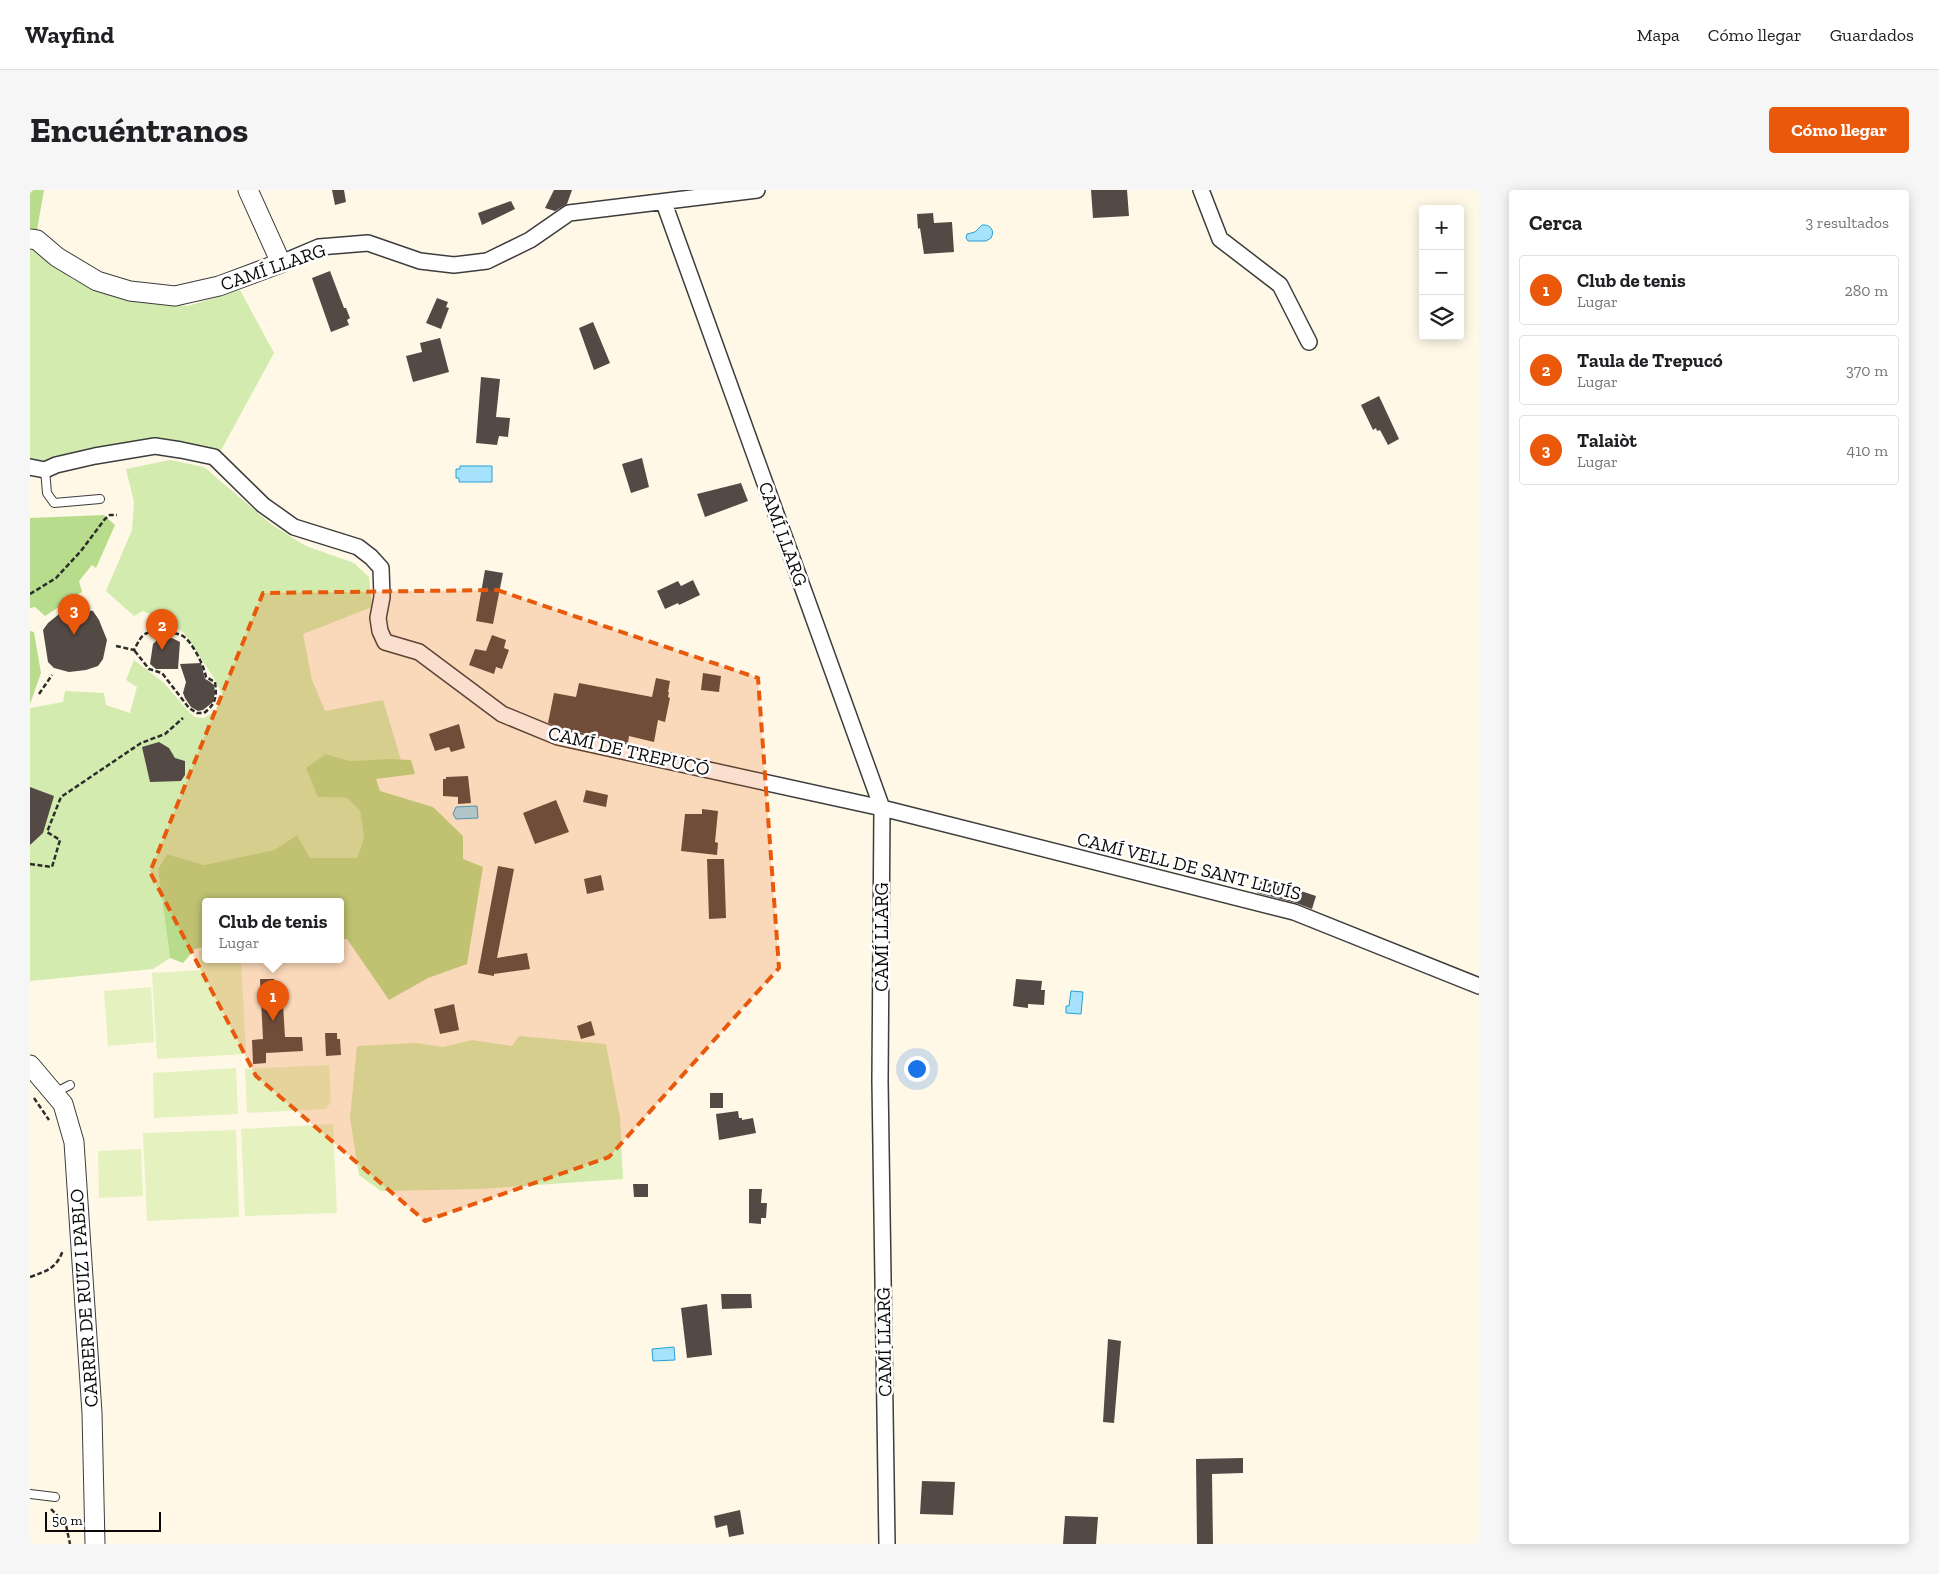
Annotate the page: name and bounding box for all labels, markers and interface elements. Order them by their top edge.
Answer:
text: Wayfind [25,20,114,49]
text: Mapa [1637,24,1680,46]
text: Cómo llegar [1708,24,1802,46]
text: Guardados [1830,24,1914,46]
button: Cómo llegar [1769,107,1909,153]
text: Encuéntranos [30,109,248,151]
map controls [1419,205,1464,340]
button: + [1419,205,1464,250]
text: Cerca [1529,210,1582,235]
text: 3 resultados [1805,213,1889,232]
street label: CAMÍ LLARG [217,238,329,296]
button: − [1419,250,1464,295]
text: Club de tenis [1577,269,1686,292]
text: 1 [1543,281,1549,300]
text: 280 m [1844,281,1888,300]
text: Lugar [1577,292,1618,311]
button: layers [1419,295,1464,340]
text: Taula de Trepucó [1577,349,1723,372]
text: 2 [1542,361,1550,380]
text: 370 m [1846,361,1888,380]
text: Lugar [1577,372,1618,391]
text: Talaiòt [1577,429,1637,452]
text: 3 [1542,441,1550,460]
text: 410 m [1847,441,1888,460]
text: Lugar [1577,452,1618,471]
street label: CAMÍ LLARG [753,479,813,589]
pin: 3 [58,594,90,635]
pin: 2 [146,609,178,650]
street label: CAMÍ DE TREPUCÓ [546,721,712,781]
street label: CAMÍ VELL DE SANT LLUÍS [1075,827,1303,905]
street label: CAMÍ LLARG [870,882,893,992]
popup [202,898,344,963]
text: Club de tenis [219,910,327,933]
text: Lugar [219,933,259,952]
pin: 1 [257,980,289,1021]
your location [904,1056,930,1082]
street label: CARRER DE RUIZ I PABLO [65,1188,103,1408]
street label: CAMÍ LLARG [872,1287,896,1397]
scale bar [45,1509,161,1532]
text: 50 m [52,1512,83,1529]

